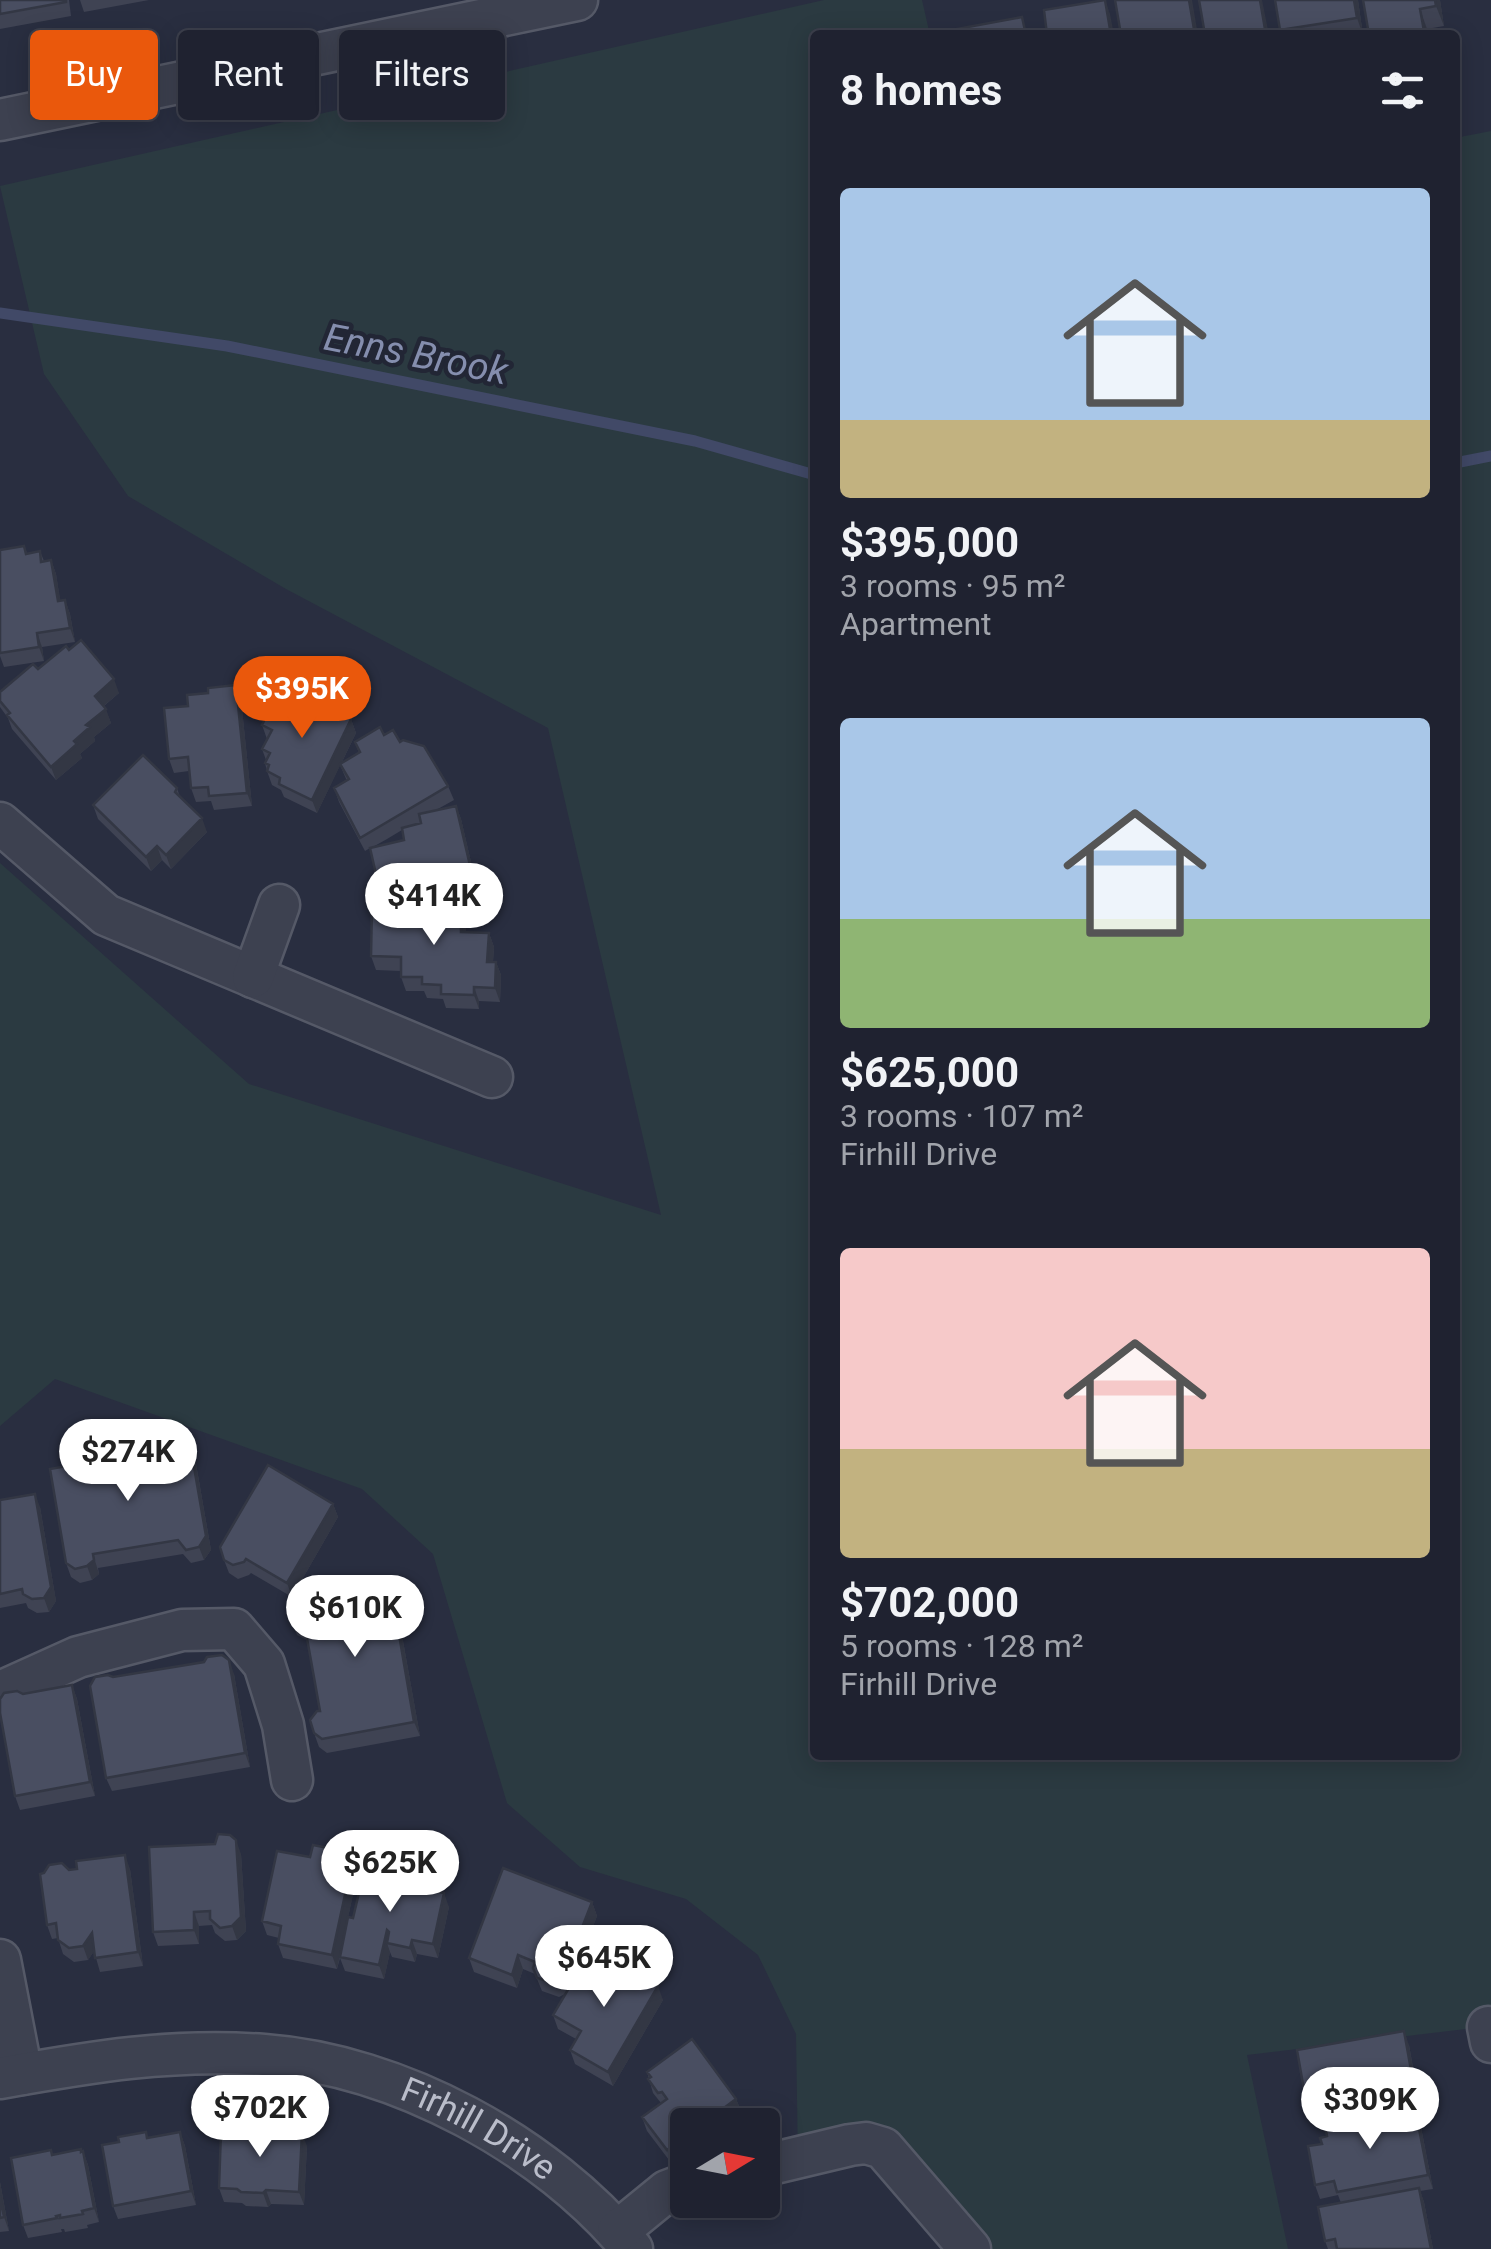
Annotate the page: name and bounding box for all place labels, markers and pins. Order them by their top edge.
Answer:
pin: $395K [232,656,372,741]
pin: $414K [364,863,504,948]
pin: $274K [58,1419,198,1504]
pin: $610K [285,1575,425,1660]
pin: $625K [320,1830,460,1915]
pin: $645K [534,1925,674,2010]
pin: $309K [1300,2067,1440,2152]
pin: $702K [190,2075,330,2160]

